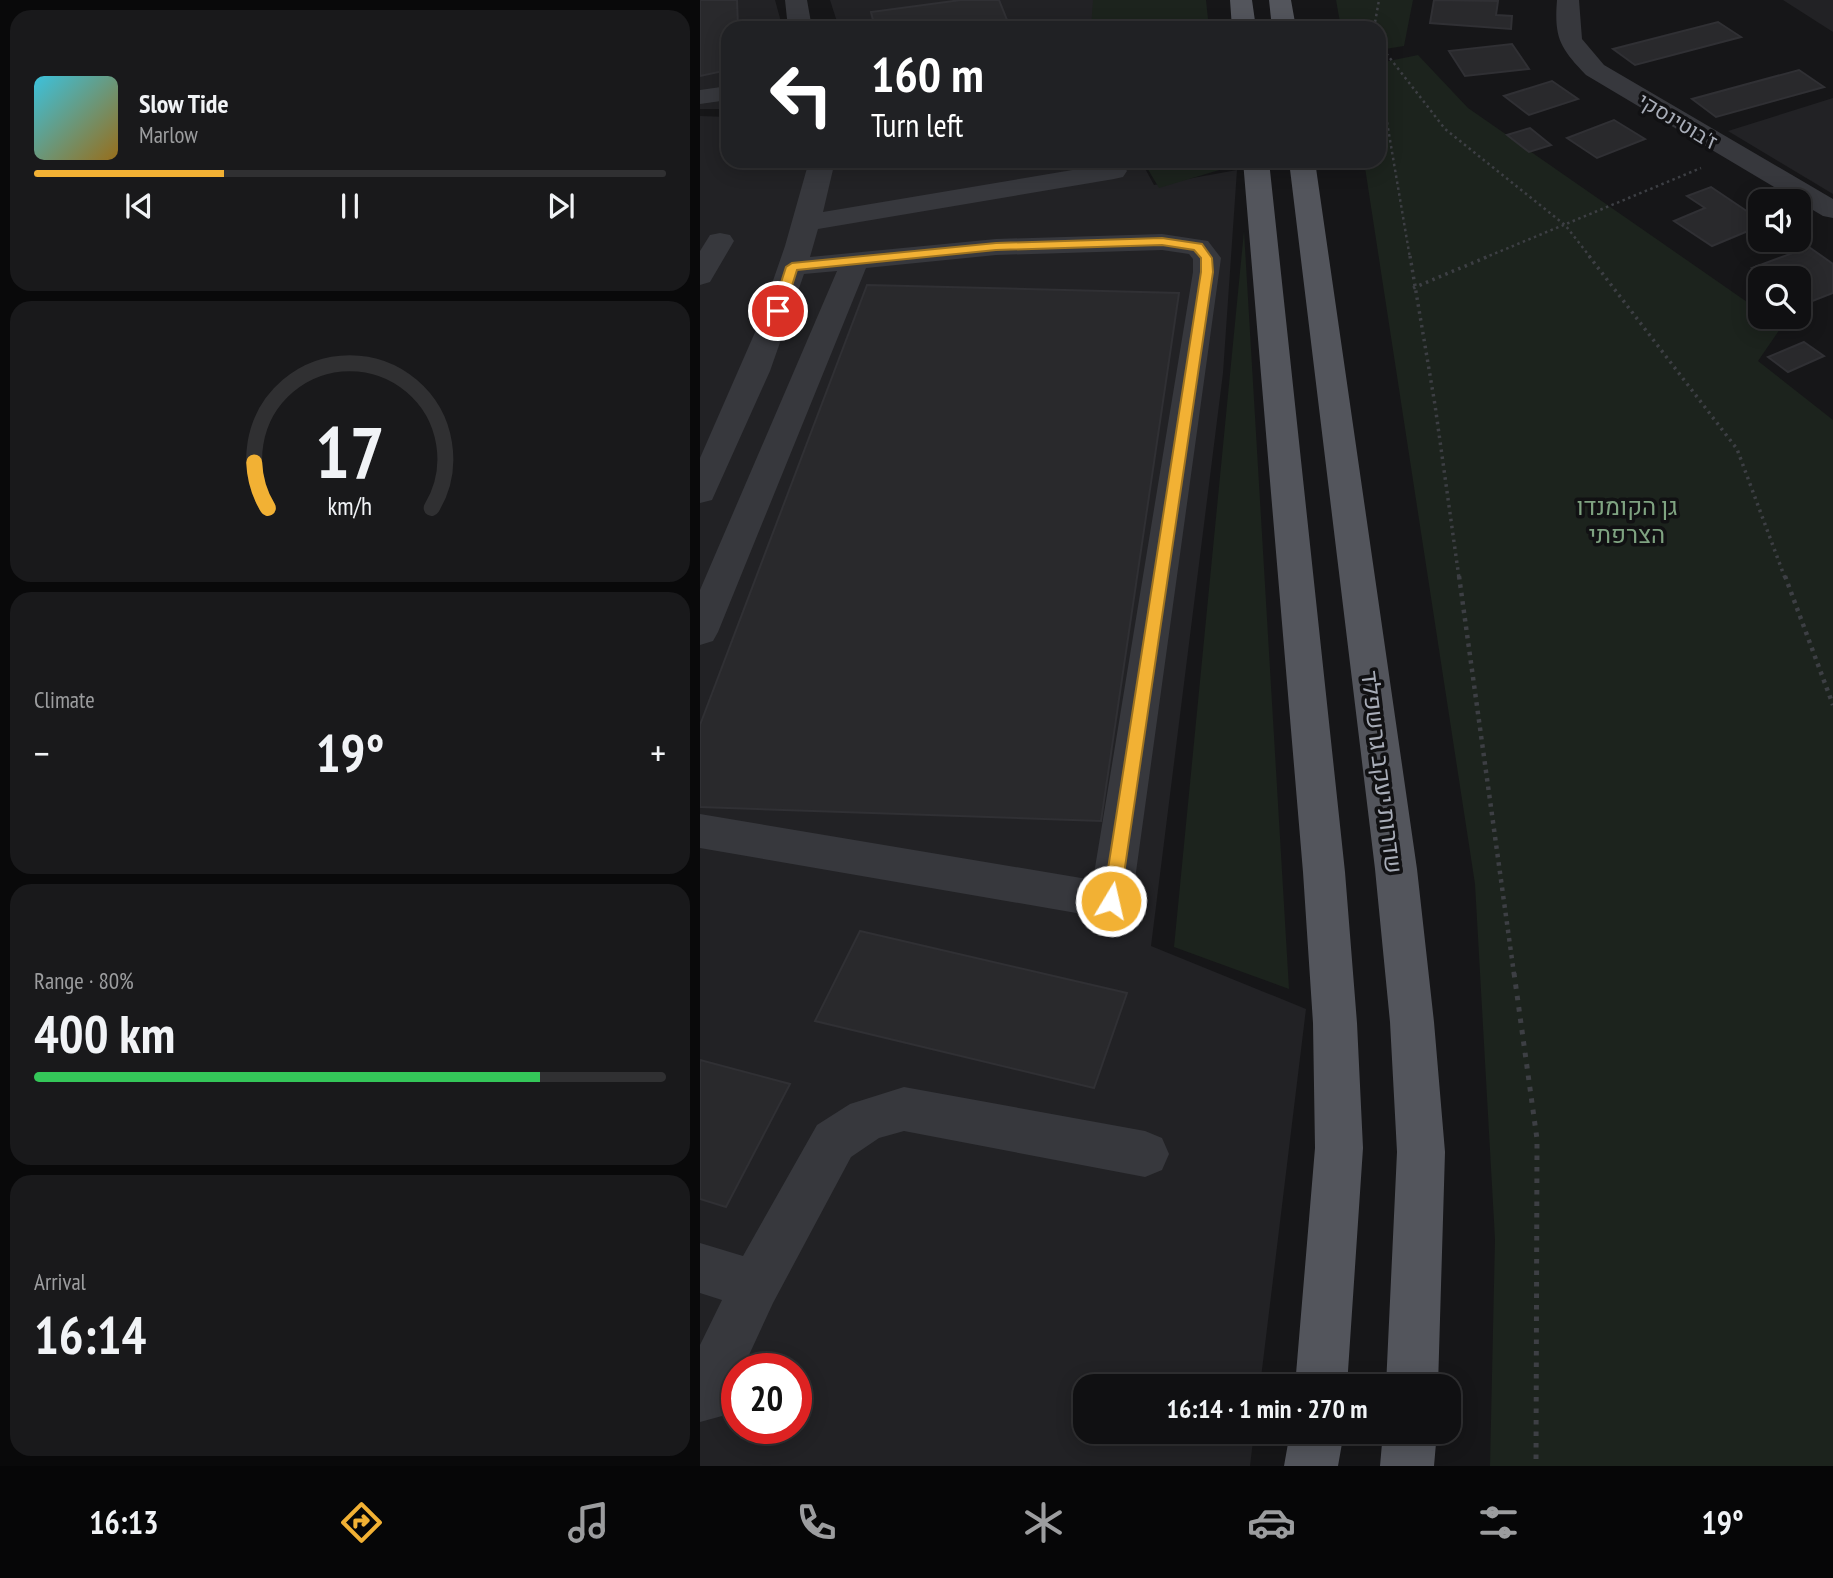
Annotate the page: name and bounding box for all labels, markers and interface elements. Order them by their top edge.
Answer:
text: 160 m [871,42,984,106]
icon: left [756,49,847,140]
text: Slow Tide [139,87,229,120]
street label: ז'בוטינסקי [1633,87,1723,155]
text: Turn left [871,104,963,146]
text: Marlow [139,120,198,149]
icon: previous [120,187,158,225]
icon: pause [331,187,369,225]
icon: next [542,187,580,225]
map controls [1748,189,1811,329]
button: sound [1748,189,1811,252]
button: search [1748,266,1811,329]
pin [748,281,808,341]
icon: arrive [759,292,797,330]
text: 17 [315,404,385,498]
text: km/h [328,490,372,522]
park label: גן הקומנדו הצרפתי [1577,491,1677,550]
street label: שדרות יעקב גרשפלד [1354,669,1410,875]
text: Climate [34,685,95,714]
text: 19° [316,719,384,786]
text: − [34,728,50,777]
text: + [650,728,666,777]
position arrow [1074,864,1148,938]
text: Range · 80% [34,966,134,995]
text: 400 km [34,1000,175,1067]
text: Arrival [34,1267,86,1296]
text: 16:14 [34,1301,146,1368]
speed limit sign: 20 [721,1353,812,1444]
text: 16:14 · 1 min · 270 m [1167,1392,1367,1425]
icon: directions [337,1498,386,1547]
icon: music [564,1498,613,1547]
icon: phone [792,1498,841,1547]
icon: climate [1019,1498,1068,1547]
icon: car [1247,1498,1296,1547]
icon: filters [1474,1498,1523,1547]
text: 16:13 [89,1501,158,1543]
text: 19° [1702,1501,1744,1543]

